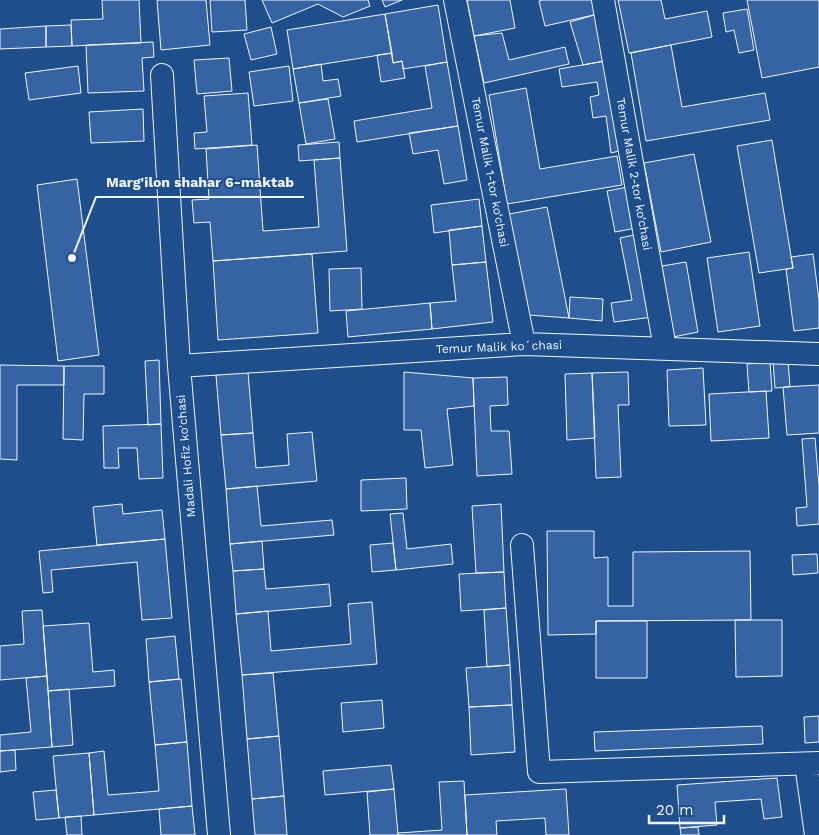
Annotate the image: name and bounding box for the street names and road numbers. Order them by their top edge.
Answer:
street label: Temur Malik 1-tor ko‘chasi [469,96,511,248]
street label: Temur Malik 2-tor ko‘chasi [614,97,654,251]
street label: Temur Malik koʻchasi [436,338,562,356]
street label: Madali Hofiz ko'chasi [174,394,198,518]

